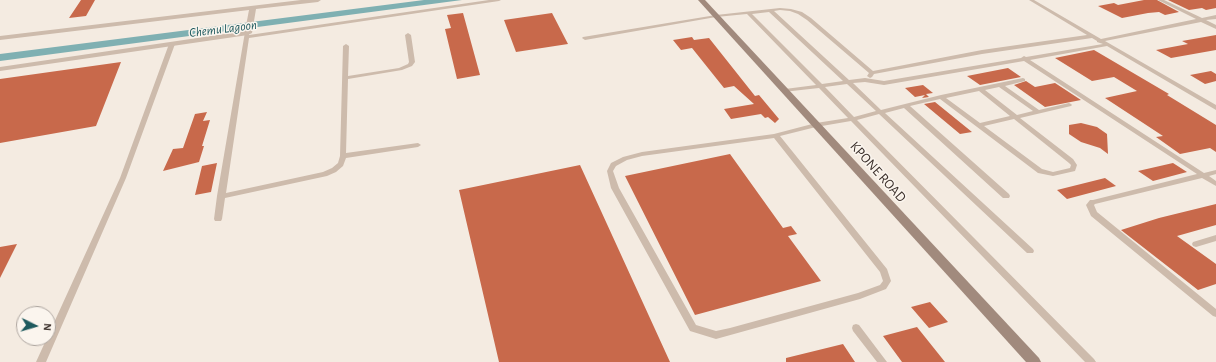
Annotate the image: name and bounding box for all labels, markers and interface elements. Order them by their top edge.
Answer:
water label: Chemu Lagoon [188,17,258,41]
street label: KPONE ROAD [846,138,910,206]
north arrow [16,306,56,346]
text: N [42,323,53,331]

